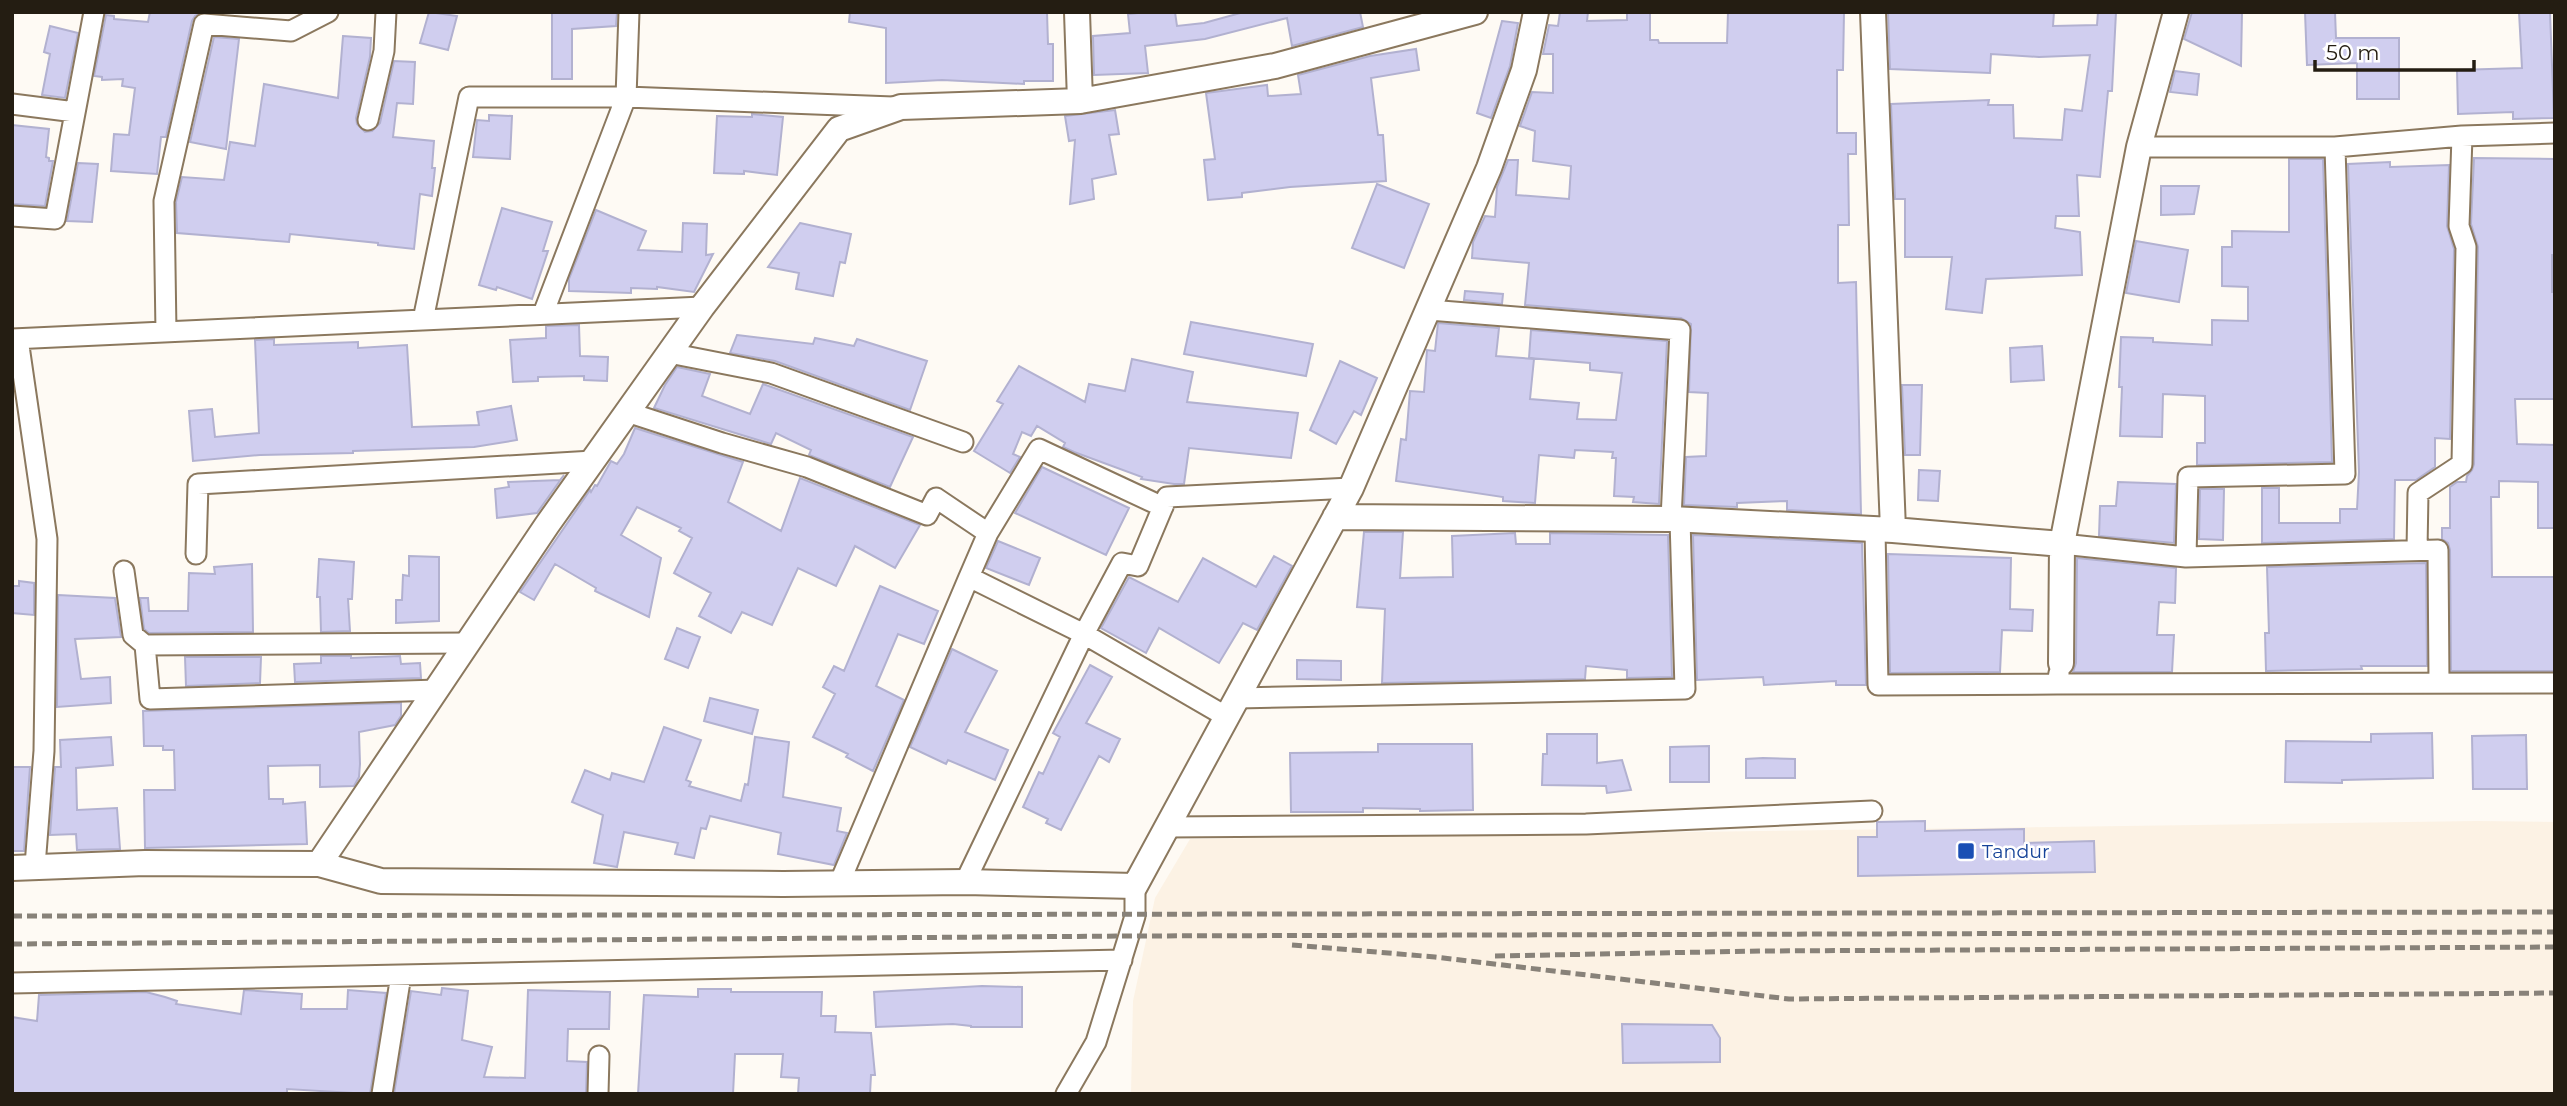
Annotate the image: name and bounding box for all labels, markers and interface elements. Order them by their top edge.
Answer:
scale bar [2315,28,2474,72]
text: 50 m [2326,40,2380,65]
place label: Tandur [1982,840,2050,863]
marker: Tandur [1956,841,1976,861]

